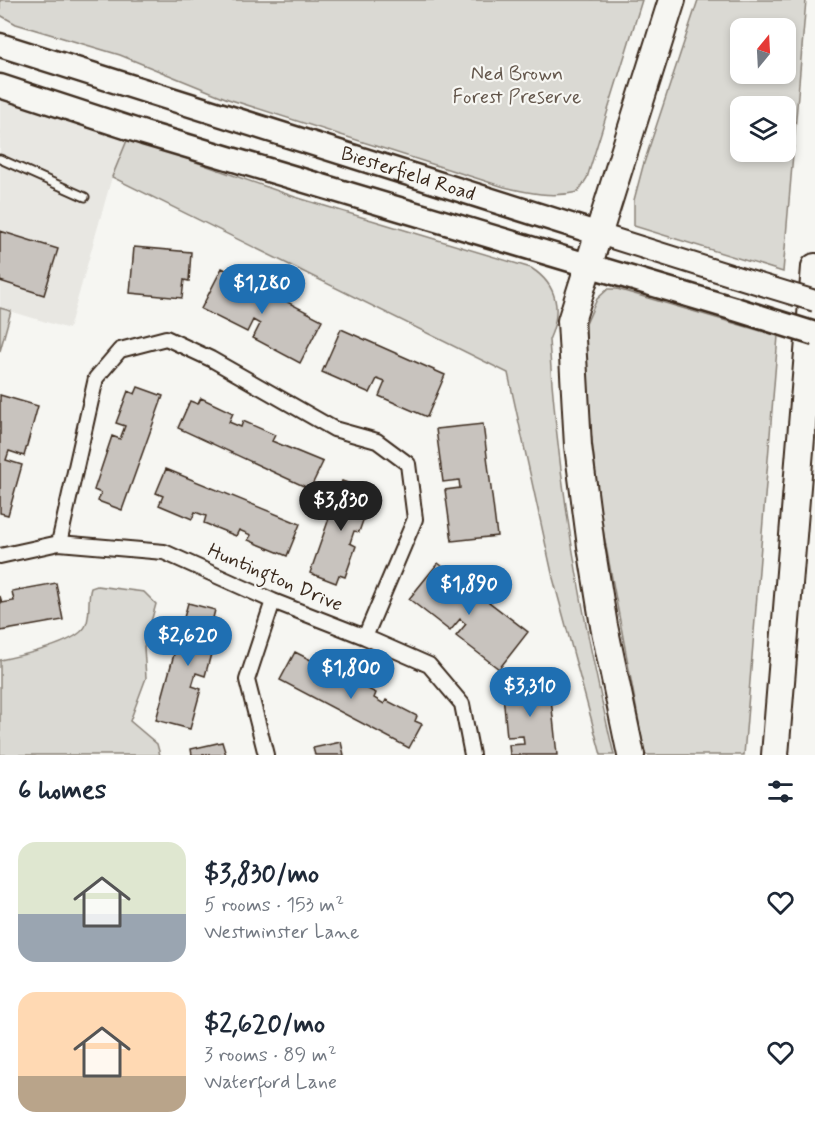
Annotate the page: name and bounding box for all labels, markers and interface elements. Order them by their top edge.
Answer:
north arrow [730,18,796,84]
map controls [730,18,796,162]
park label: Ned Brown Forest Preserve [453,61,582,111]
button: layers [730,96,796,162]
street label: Biesterfield Road [337,140,479,208]
pin: $1,280 [213,264,311,315]
text: $1,280 [233,270,291,297]
pin: $3,830 [292,481,390,532]
text: $3,830 [313,487,369,514]
street label: Huntington Drive [203,537,347,620]
pin: $1,890 [420,565,518,616]
text: $1,890 [440,571,498,598]
pin: $2,620 [139,616,237,667]
text: $2,620 [158,622,218,649]
pin: $1,800 [302,649,400,700]
text: $1,800 [321,655,381,682]
pin: $3,310 [481,667,579,718]
text: $3,310 [504,673,556,700]
text: 6 homes [18,774,106,808]
icon: filters [764,775,797,808]
text: $3,830/mo [204,858,319,892]
icon: home [66,866,138,938]
icon: heart [764,886,797,919]
text: 5 rooms · 153 m² [204,892,344,919]
text: Westminster Lane [204,919,359,946]
text: $2,620/mo [204,1008,325,1042]
icon: home [66,1016,138,1088]
icon: heart [764,1036,797,1069]
text: 3 rooms · 89 m² [204,1042,337,1069]
text: Waterford Lane [204,1069,337,1096]

